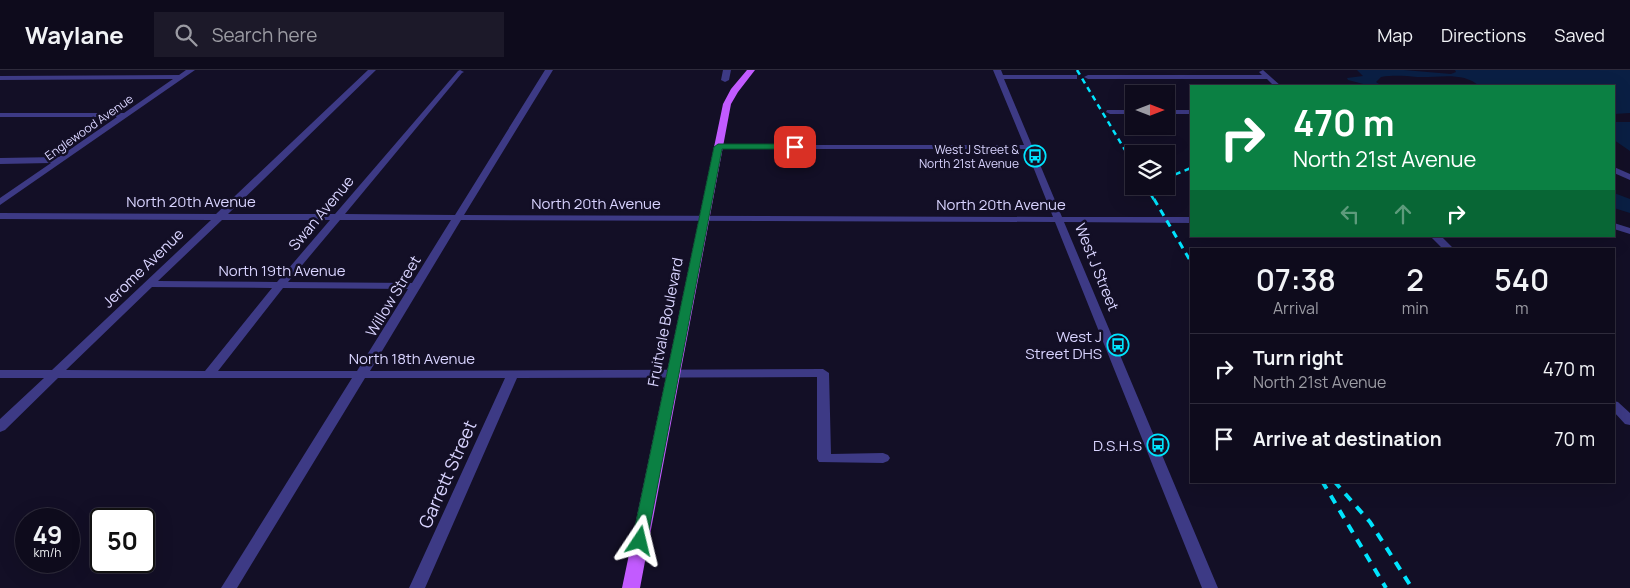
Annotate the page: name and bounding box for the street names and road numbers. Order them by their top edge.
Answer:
street label: Englewood Avenue [41,90,137,164]
street label: Swan Avenue [283,171,359,255]
street label: North 20th Avenue [126,191,256,212]
street label: North 20th Avenue [531,193,661,214]
street label: North 20th Avenue [936,194,1066,215]
street label: West J Street [1070,220,1124,314]
street label: Jerome Avenue [98,224,188,312]
street label: Willow Street [360,251,426,341]
street label: Fruitvale Boulevard [642,256,688,388]
street label: North 19th Avenue [219,260,346,281]
street label: North 18th Avenue [349,348,475,369]
street label: Garrett Street [412,416,482,532]

